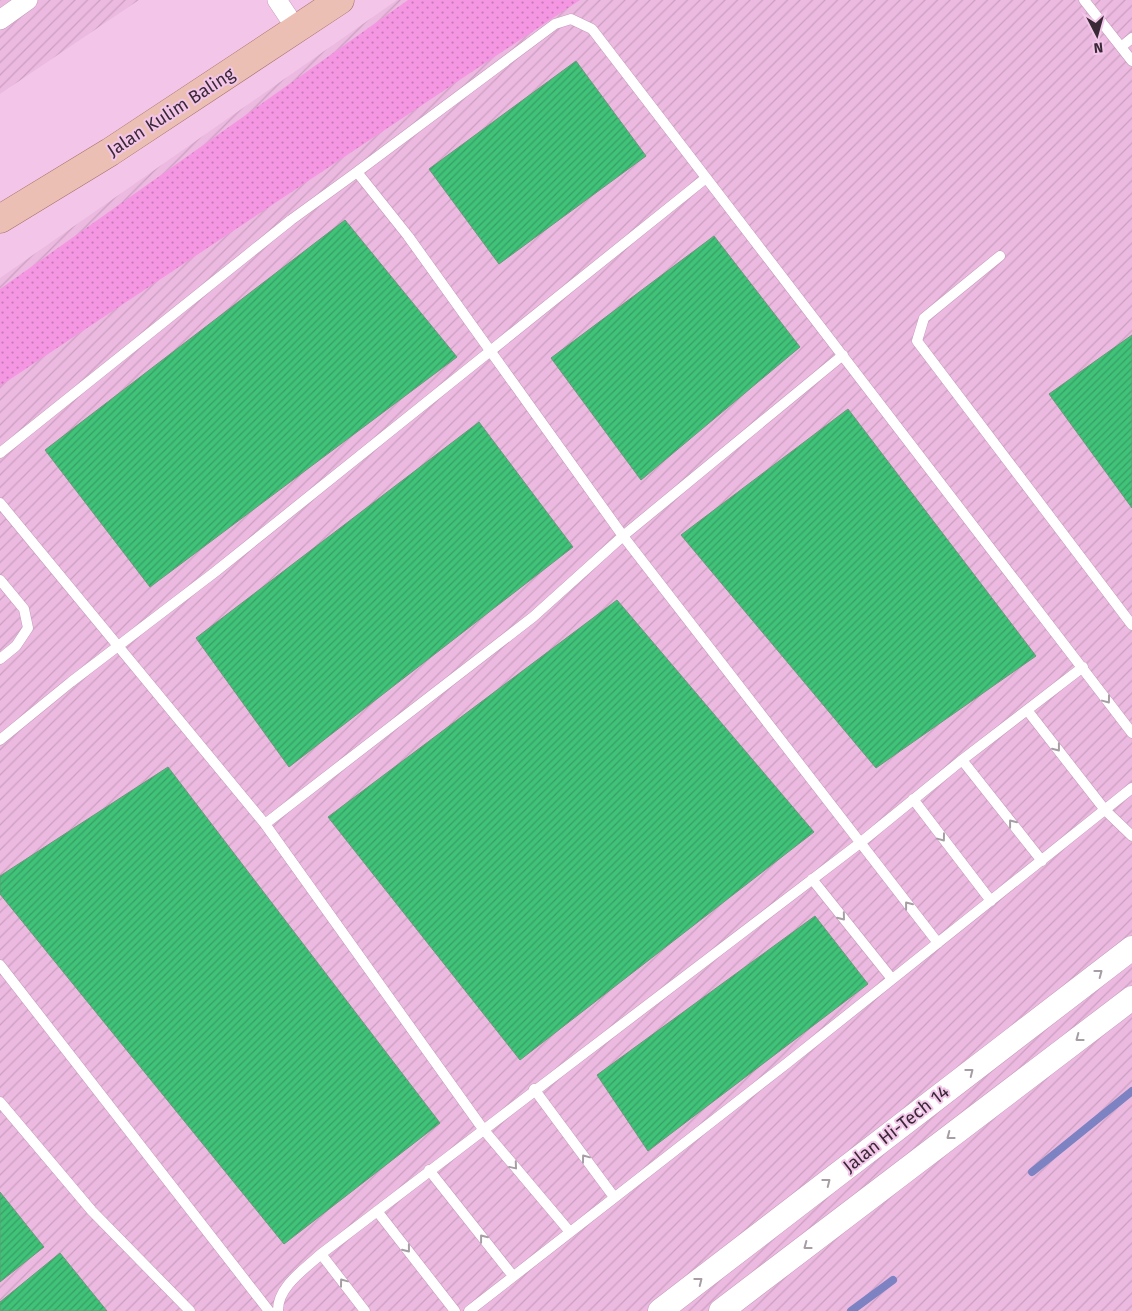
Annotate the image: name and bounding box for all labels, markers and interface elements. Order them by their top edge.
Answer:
north arrow [1072,10,1122,60]
text: N [1093,38,1104,56]
street label: Jalan Kulim Baling [103,62,239,161]
one-way arrow [1102,694,1110,703]
one-way arrow [1051,742,1060,752]
one-way arrow [1009,820,1017,829]
one-way arrow [937,832,945,841]
one-way arrow [904,901,913,910]
one-way arrow [837,912,846,921]
one-way arrow [1093,970,1103,979]
one-way arrow [1075,1032,1085,1041]
one-way arrow [964,1069,973,1077]
street label: Jalan Hi-Tech 14 [839,1081,954,1177]
one-way arrow [947,1131,956,1139]
one-way arrow [583,1155,591,1164]
one-way arrow [508,1160,517,1169]
one-way arrow [821,1179,830,1187]
one-way arrow [480,1235,488,1244]
one-way arrow [804,1240,813,1248]
one-way arrow [401,1243,409,1252]
one-way arrow [340,1278,349,1288]
one-way arrow [693,1279,702,1287]

